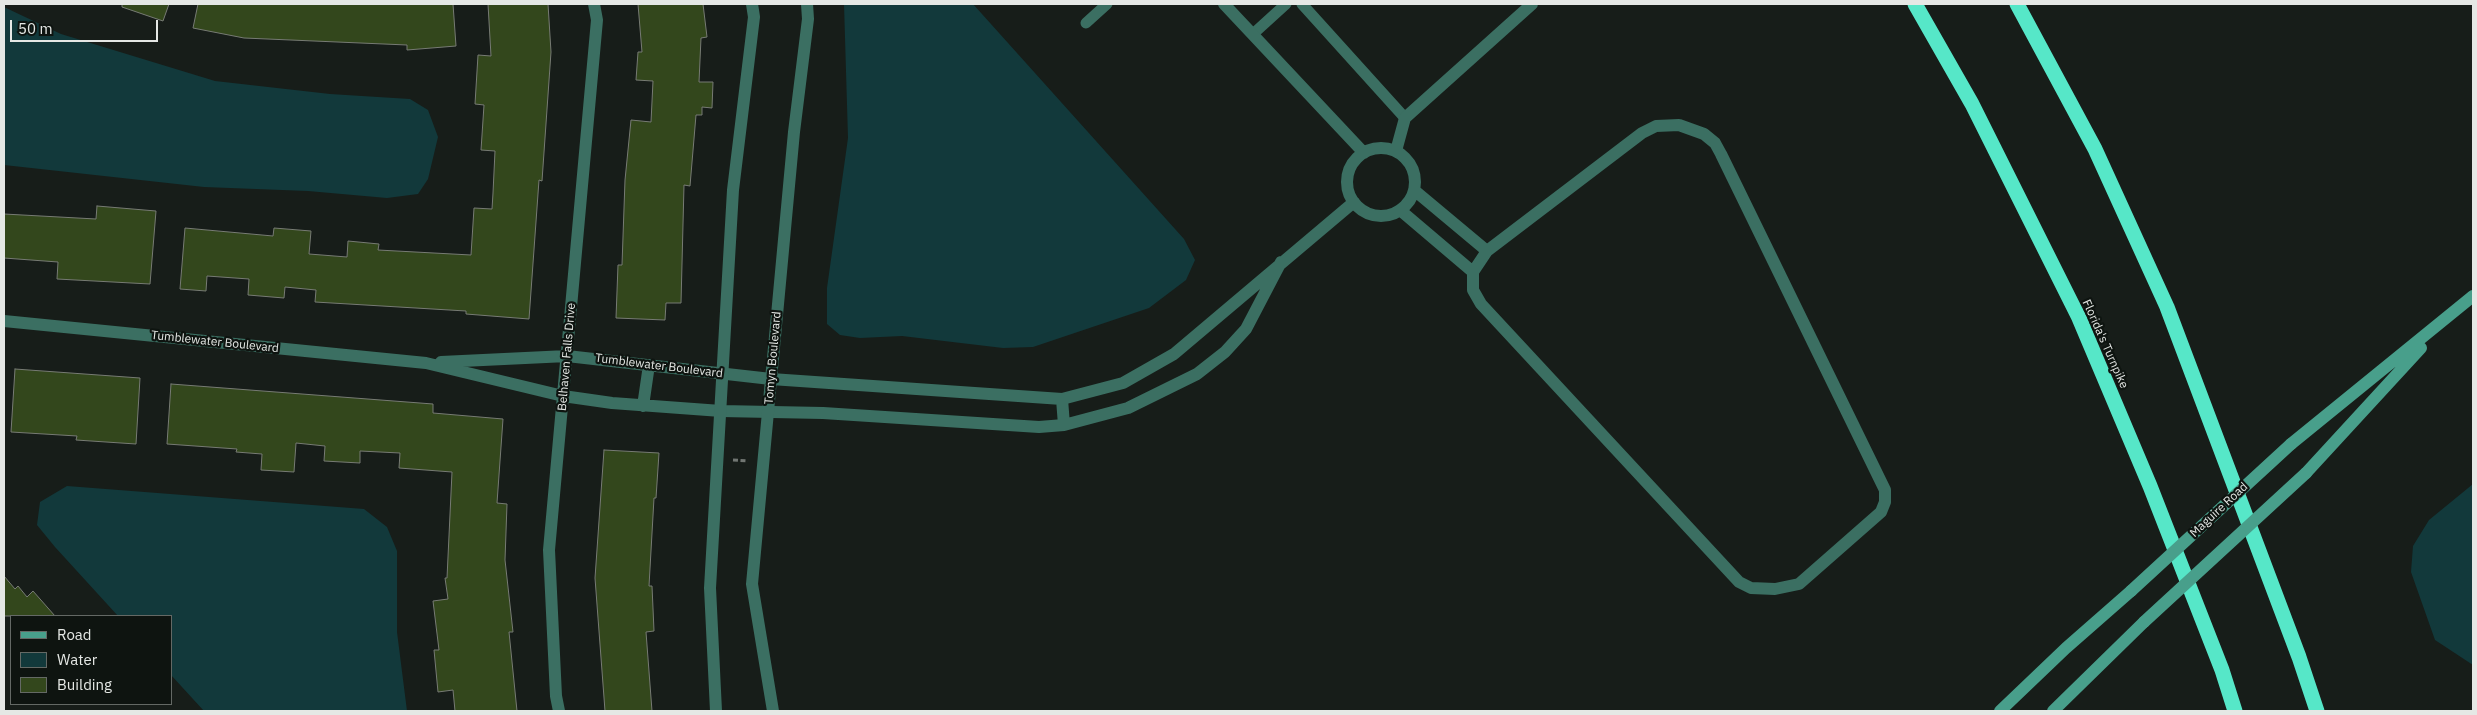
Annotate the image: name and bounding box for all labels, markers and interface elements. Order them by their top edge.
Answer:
scale bar [12,10,160,42]
text: 50 m [18,19,53,38]
street label: Florida's Turnpike [2079,297,2131,391]
street label: Belhaven Falls Drive [555,302,579,412]
street label: Tomyn Boulevard [762,311,784,405]
street label: Tumblewater Boulevard [150,328,280,356]
street label: Tumblewater Boulevard [594,351,724,381]
street label: Maguire Road [2187,480,2251,540]
legend [10,615,172,705]
text: Road [57,625,92,644]
text: Water [57,650,97,669]
text: Building [57,675,112,694]

